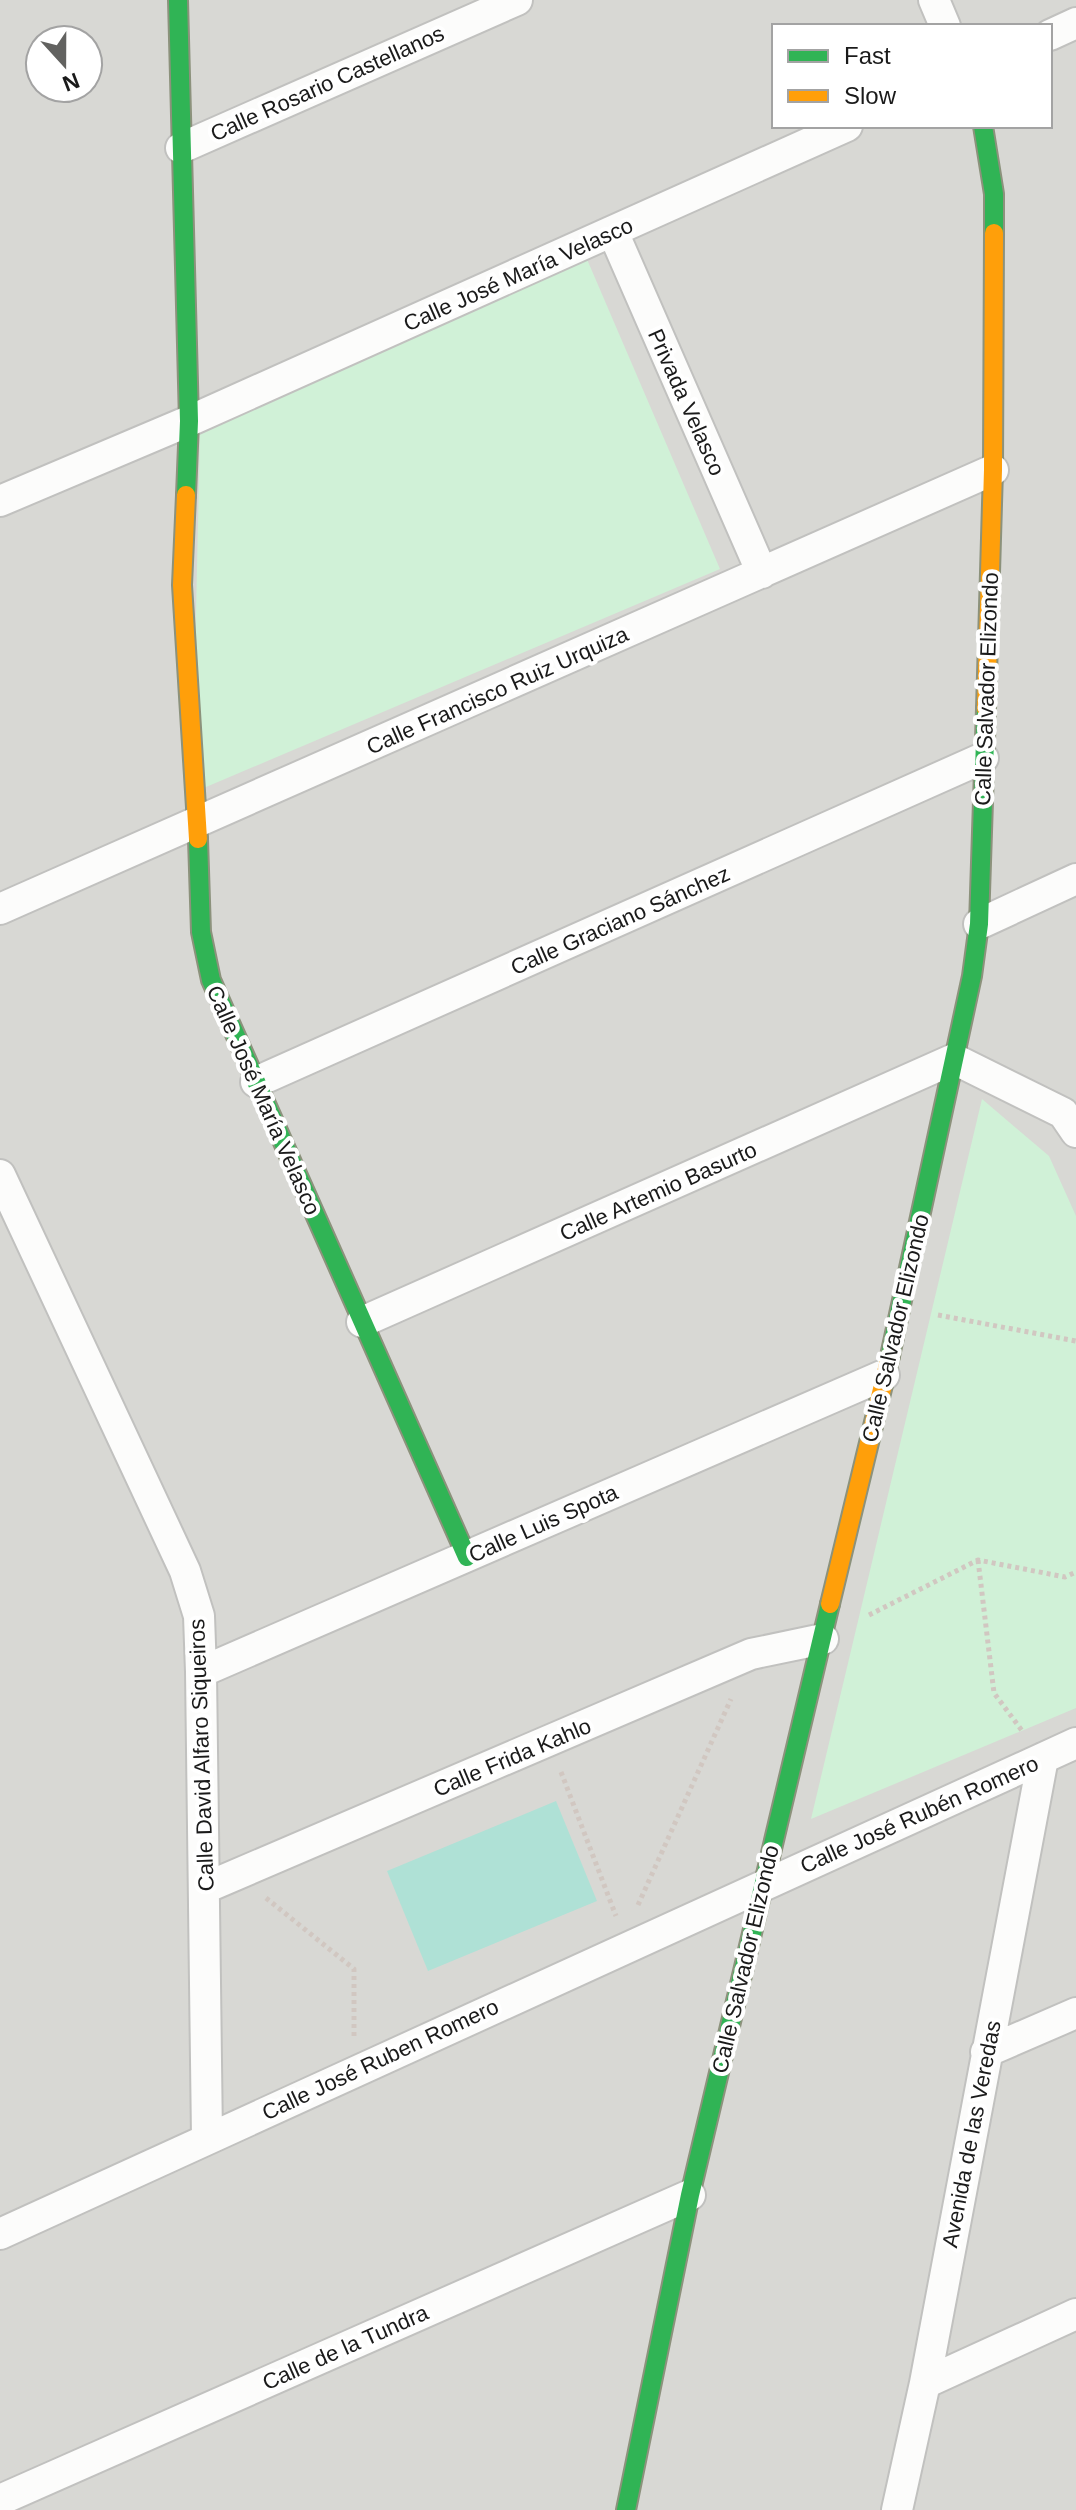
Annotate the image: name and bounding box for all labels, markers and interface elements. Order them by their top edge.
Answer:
street label: Calle Rosario Castellanos [206,21,448,146]
north arrow [24,24,104,104]
legend [772,24,1052,128]
text: Fast [844,42,891,69]
text: N [59,68,83,97]
text: Slow [844,82,897,109]
street label: Calle José María Velasco [400,213,637,336]
street label: Privada Velasco [643,325,730,479]
street label: Calle Salvador Elizondo [970,572,1003,806]
street label: Calle Francisco Ruiz Urquiza [363,621,633,760]
street label: Calle Graciano Sánchez [507,861,734,980]
street label: Calle José María Velasco [202,982,325,1219]
street label: Calle Artemio Basurto [556,1137,760,1246]
street label: Calle Salvador Elizondo [857,1212,934,1445]
street label: Calle Luis Spota [465,1479,622,1567]
street label: Calle David Alfaro Siqueiros [184,1618,219,1892]
street label: Calle Frida Kahlo [430,1713,595,1802]
street label: Calle José Rubén Romero [796,1751,1042,1878]
street label: Calle Salvador Elizondo [707,1843,784,2076]
street label: Calle José Ruben Romero [258,1994,502,2125]
street label: Avenida de las Veredas [937,2018,1006,2250]
street label: Calle de la Tundra [259,2299,433,2395]

